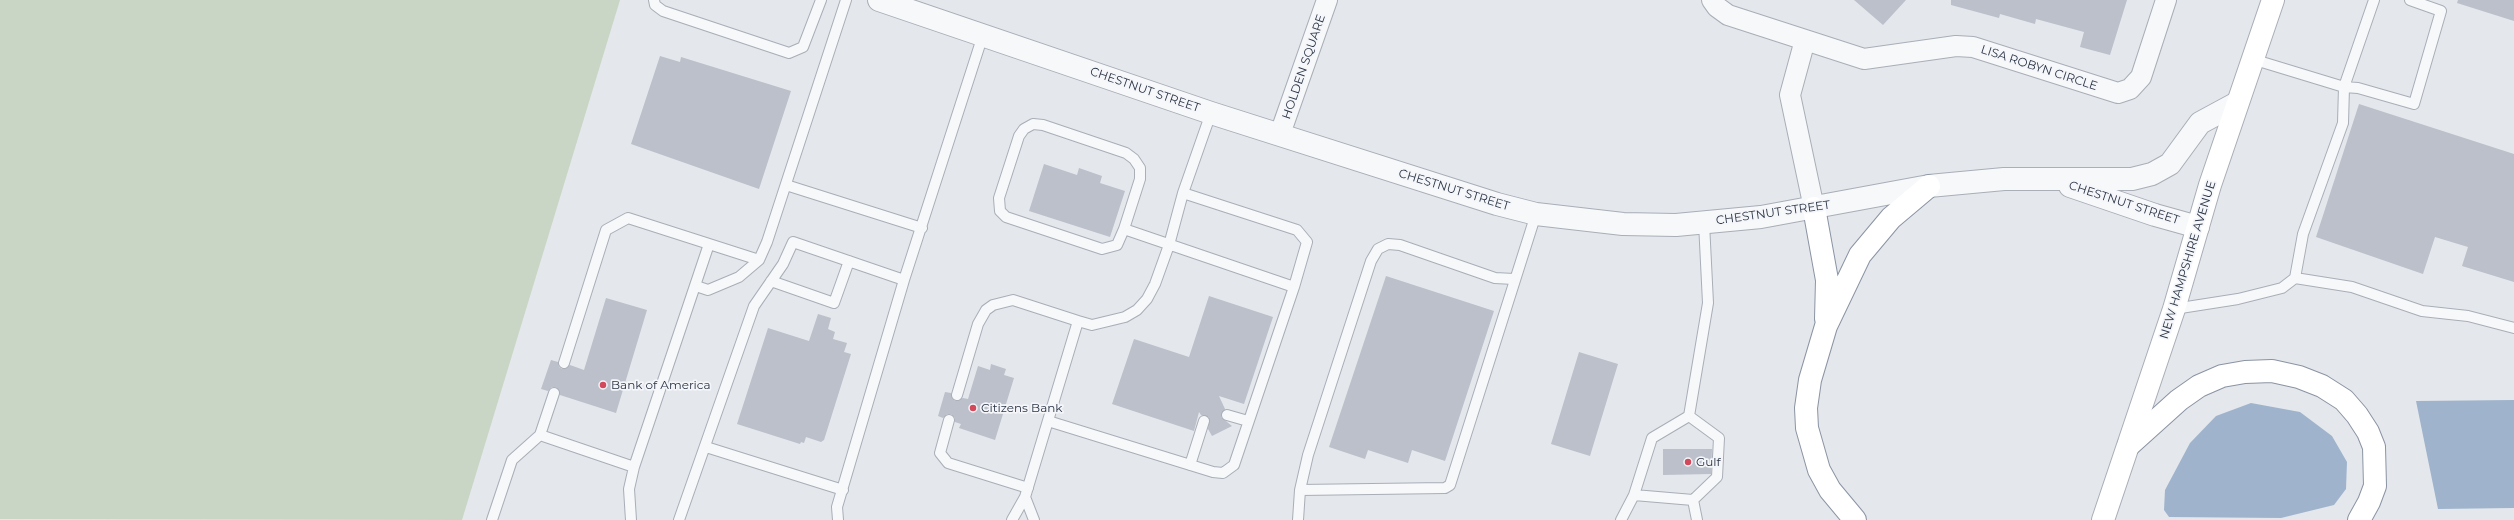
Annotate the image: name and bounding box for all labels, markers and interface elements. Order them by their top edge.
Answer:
street label: HOLDEN SQUARE [1279,13,1329,121]
street label: LISA ROBYN CIRCLE [1979,42,2099,94]
street label: CHESTNUT STREET [1088,64,1202,116]
street label: CHESTNUT STREET [1397,166,1511,214]
street label: CHESTNUT STREET [2067,178,2181,228]
street label: NEW HAMPSHIRE AVENUE [2157,179,2219,341]
street label: CHESTNUT STREET [1715,198,1831,228]
place label: Bank of America [611,378,711,392]
marker: Bank of America [598,380,608,390]
place label: Citizens Bank [981,401,1063,415]
marker: Citizens Bank [968,403,978,413]
place label: Gulf [1696,455,1721,469]
marker: Gulf [1683,457,1693,467]

